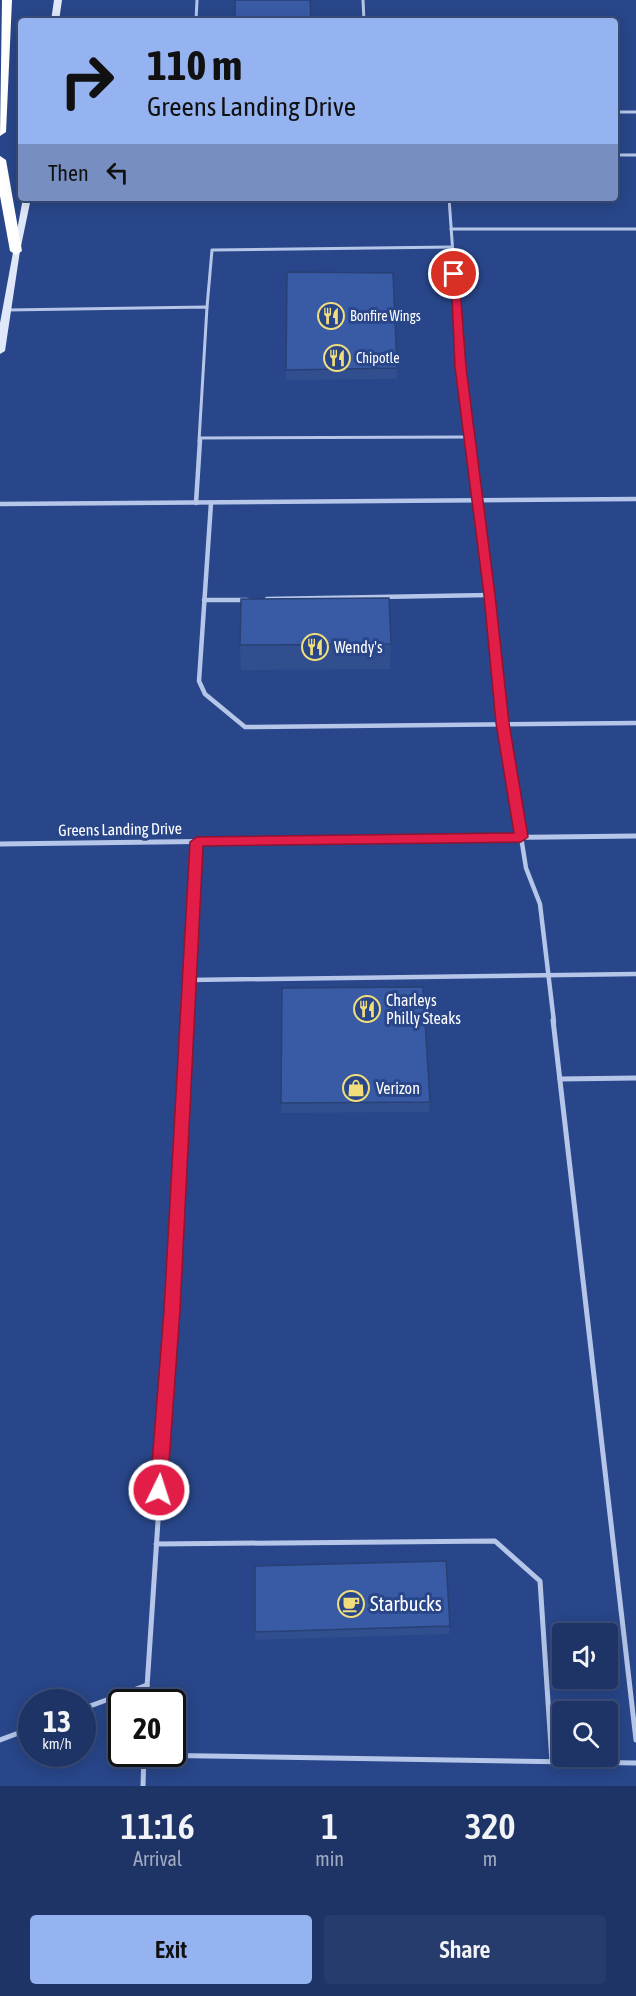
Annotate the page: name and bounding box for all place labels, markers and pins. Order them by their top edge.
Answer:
pin [428,248,479,299]
restaurant icon: Bonfire Wings [316,301,346,331]
place label: Bonfire Wings [350,308,421,324]
restaurant icon: Chipotle [322,343,352,373]
place label: Chipotle [356,350,399,366]
restaurant icon: Wendy's [300,632,330,662]
place label: Wendy's [334,638,383,657]
place label: Charleys Philly Steaks [386,991,461,1028]
restaurant icon: Charleys Philly Steaks [352,994,382,1024]
shop icon: Verizon [341,1073,371,1103]
place label: Verizon [376,1079,420,1097]
cafe icon: Starbucks [336,1589,366,1619]
place label: Starbucks [370,1592,442,1615]

